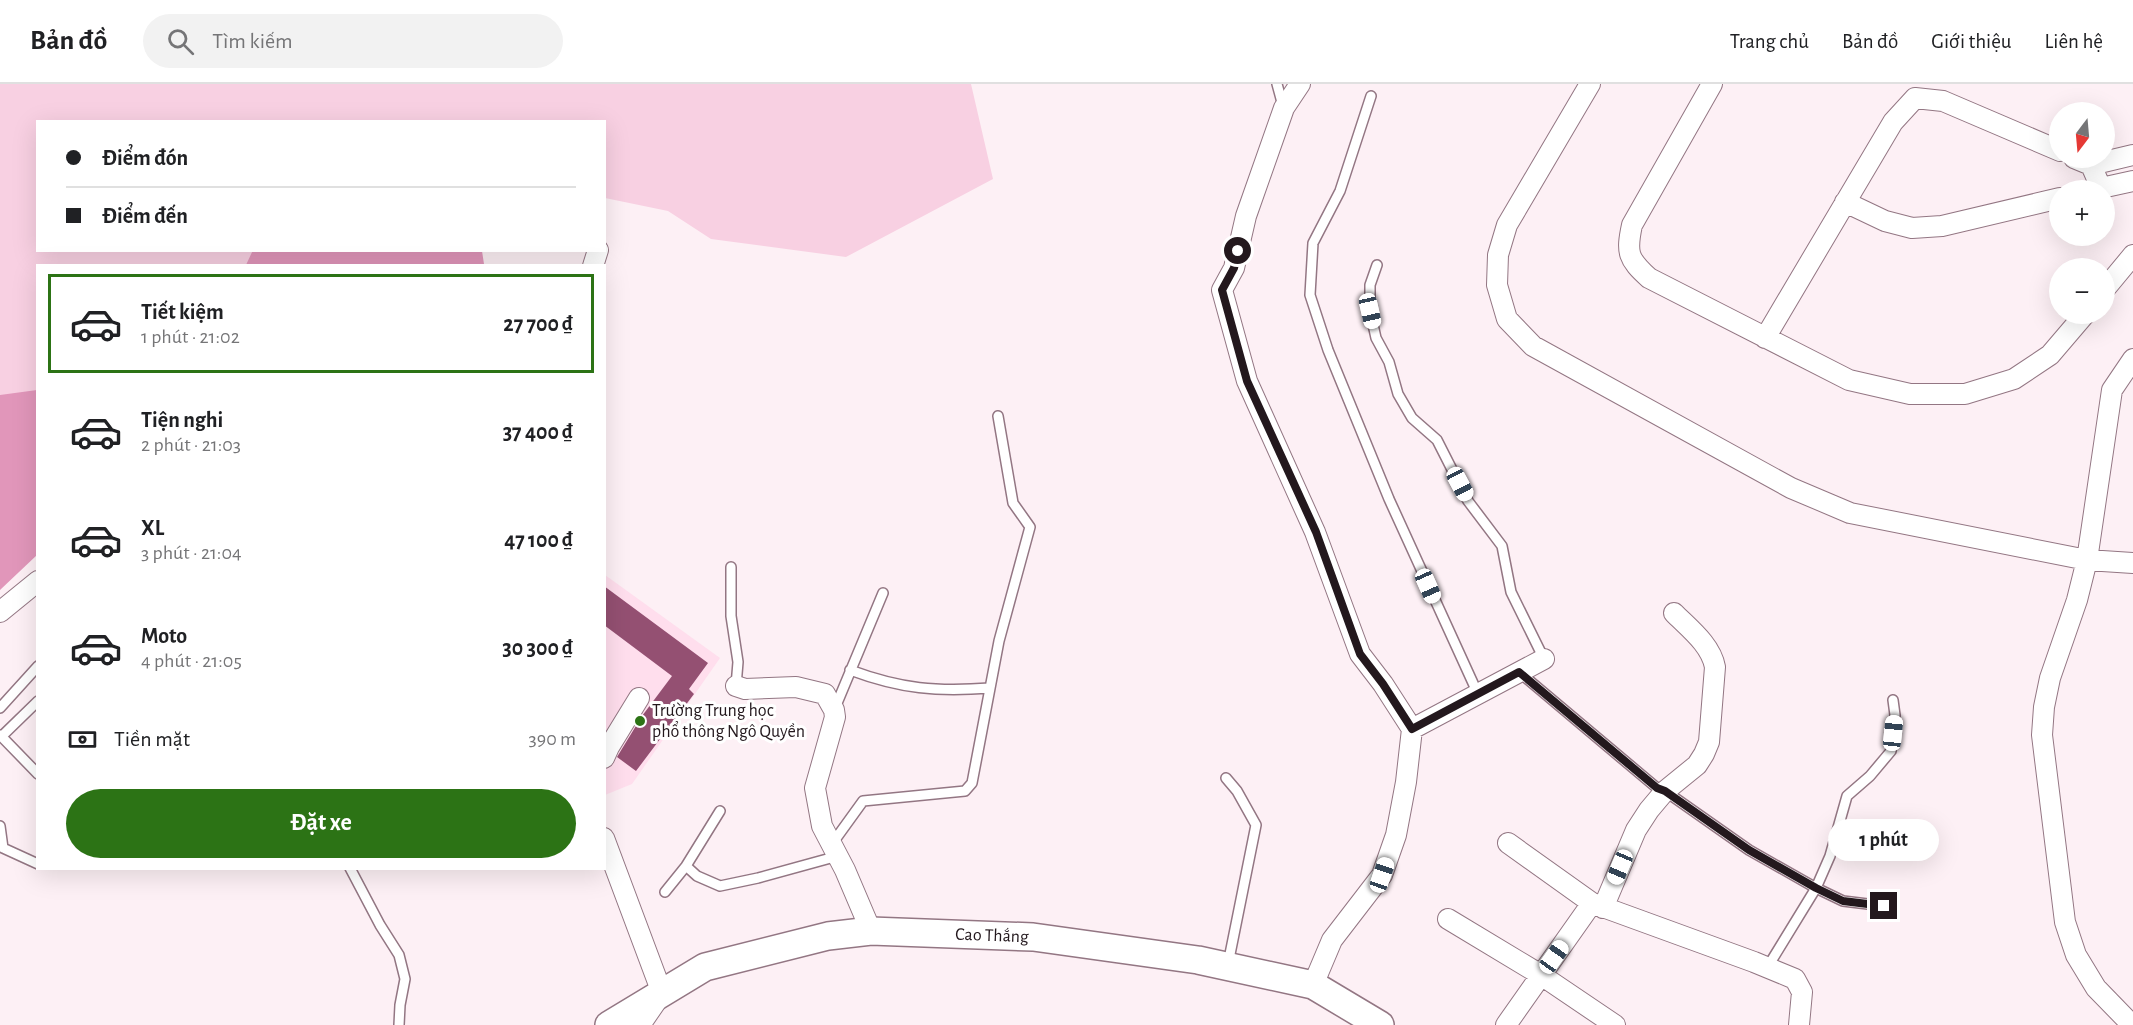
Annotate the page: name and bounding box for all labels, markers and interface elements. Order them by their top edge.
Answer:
search box [143,14,563,68]
icon: search [164,25,197,58]
text: Bản đồ [30,27,107,55]
text: Tìm kiếm [212,30,293,52]
text: Trang chủ [1730,31,1809,52]
text: Bản đồ [1842,31,1898,52]
text: Giới thiệu [1931,31,2012,52]
text: Liên hệ [2045,31,2103,52]
north arrow [2049,102,2115,168]
map controls [2049,102,2115,324]
text: Điểm đón [102,147,188,169]
button: + [2049,180,2115,246]
text: Điểm đến [102,205,188,227]
route start [1224,237,1251,264]
button: − [2049,258,2115,324]
car [1357,291,1383,331]
icon: car [69,297,123,351]
text: Tiết kiệm [141,301,224,323]
text: 27 700 ₫ [503,313,573,335]
text: 1 phút · 21:02 [141,327,240,347]
icon: car [69,405,123,459]
text: Tiện nghi [141,409,223,431]
text: 37 400 ₫ [503,421,573,443]
text: 2 phút · 21:03 [141,435,241,455]
car [1444,464,1476,504]
icon: car [69,513,123,567]
text: XL [141,517,164,539]
text: 47 100 ₫ [504,529,573,551]
text: 3 phút · 21:04 [141,543,242,563]
car [1412,566,1444,606]
icon: car [69,621,123,675]
text: Moto [141,625,187,647]
text: 30 300 ₫ [502,637,573,659]
text: 4 phút · 21:05 [141,651,242,671]
place label: Trường Trung học phổ thông Ngô Quyền [652,702,805,741]
marker: Trường Trung học phổ thông Ngô Quyền [633,714,647,728]
car [1882,714,1904,752]
icon: cash [66,723,99,756]
text: Tiền mặt [114,728,190,750]
text: 390 m [529,729,576,749]
button: Đặt xe [66,789,576,858]
callout: 1 phút [1828,819,1940,861]
text: 1 phút [1859,830,1908,850]
car [1605,847,1635,887]
car [1368,855,1396,895]
route end [1870,892,1897,919]
street label: Cao Thắng [955,925,1029,946]
car [1536,937,1572,977]

